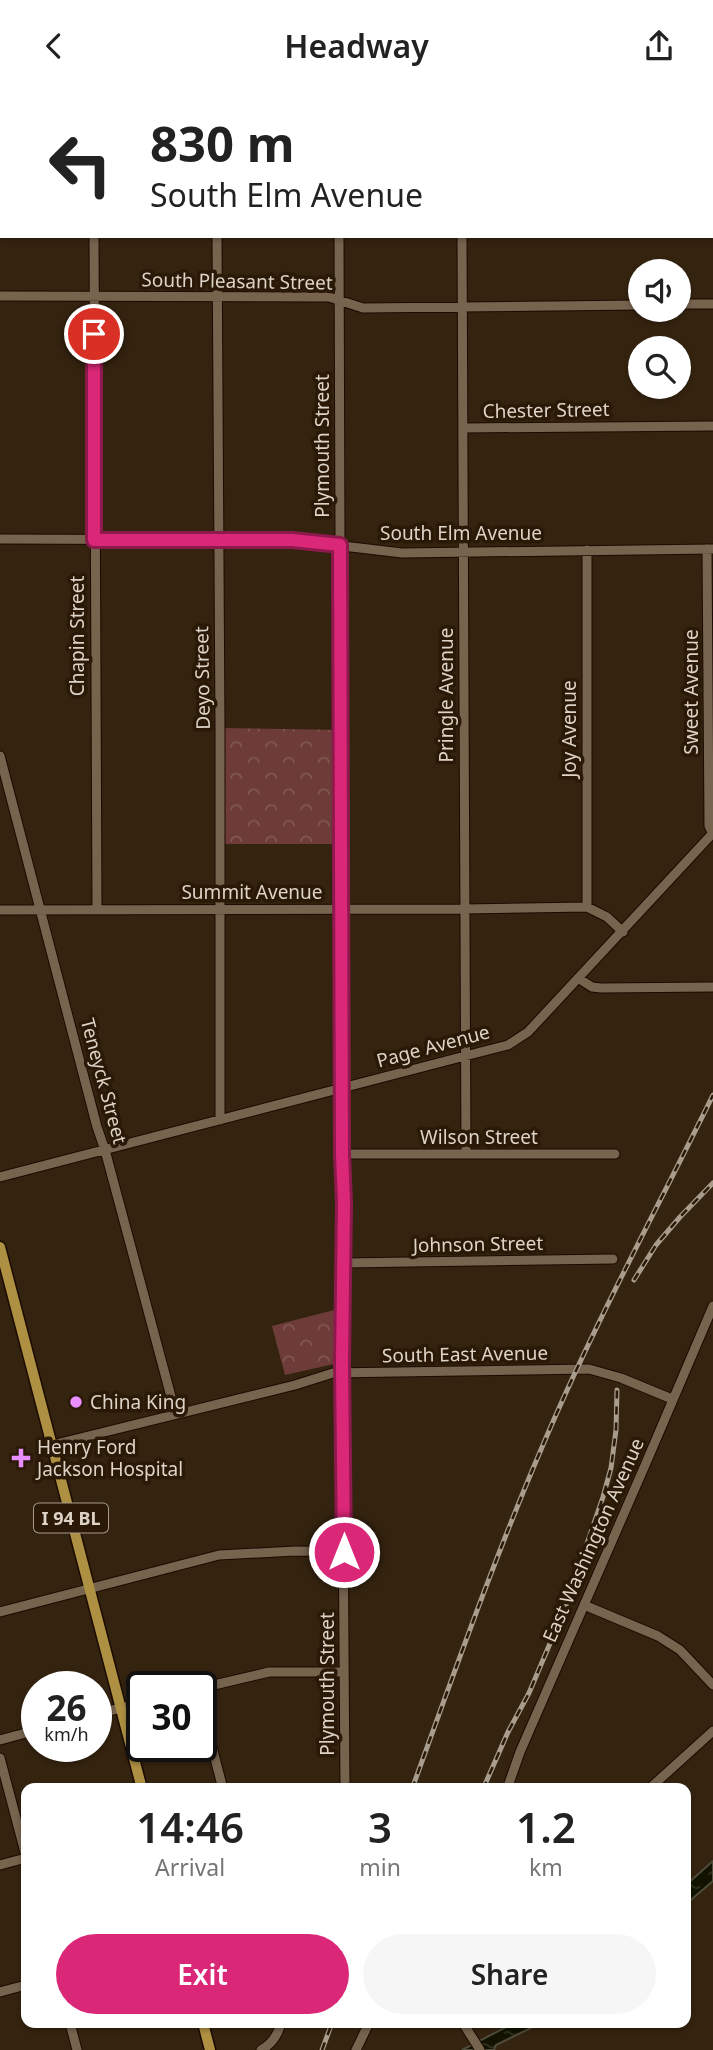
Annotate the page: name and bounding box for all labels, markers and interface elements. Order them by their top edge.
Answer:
text: Headway [284,24,429,67]
icon: back [35,27,73,65]
icon: share [640,27,678,65]
text: 830 m [150,110,295,176]
icon: left [35,119,126,210]
text: South Elm Avenue [150,173,423,216]
map controls [628,259,691,399]
button: sound [628,259,691,322]
street label: South Pleasant Street [141,266,333,296]
pin [64,304,124,364]
icon: arrive [75,315,113,353]
button: search [628,336,691,399]
street label: Plymouth Street [309,374,335,518]
street label: Chester Street [482,396,610,424]
street label: South Elm Avenue [380,520,542,546]
street label: Chapin Street [64,575,90,696]
street label: Deyo Street [188,626,216,730]
street label: Pringle Avenue [433,628,459,762]
street label: Sweet Avenue [678,629,704,755]
street label: Joy Avenue [556,680,582,780]
street label: Summit Avenue [181,879,323,905]
street label: Teneyck Street [75,1015,133,1147]
street label: Page Avenue [374,1018,492,1074]
street label: Wilson Street [420,1124,538,1150]
street label: Johnson Street [411,1230,544,1258]
street label: South East Avenue [382,1340,548,1368]
place label: China King [90,1389,186,1415]
marker: China King [68,1394,84,1410]
place label: Henry Ford Jackson Hospital [35,1434,183,1482]
street label: East Washington Avenue [536,1434,650,1646]
marker: Henry Ford Jackson Hospital [11,1448,31,1468]
road number: I 94 BL [34,1503,108,1533]
position arrow [307,1515,381,1589]
street label: Plymouth Street [314,1612,340,1756]
speed limit sign: 30 [126,1671,217,1762]
text: 26 [46,1684,87,1731]
text: km/h [44,1722,89,1746]
text: 14:46 [136,1798,244,1855]
text: 3 [368,1798,392,1855]
text: 1.2 [516,1798,576,1855]
text: Arrival [155,1851,225,1883]
text: min [359,1851,401,1883]
text: km [529,1851,563,1883]
button: Exit [56,1934,349,2014]
button: Share [363,1934,656,2014]

